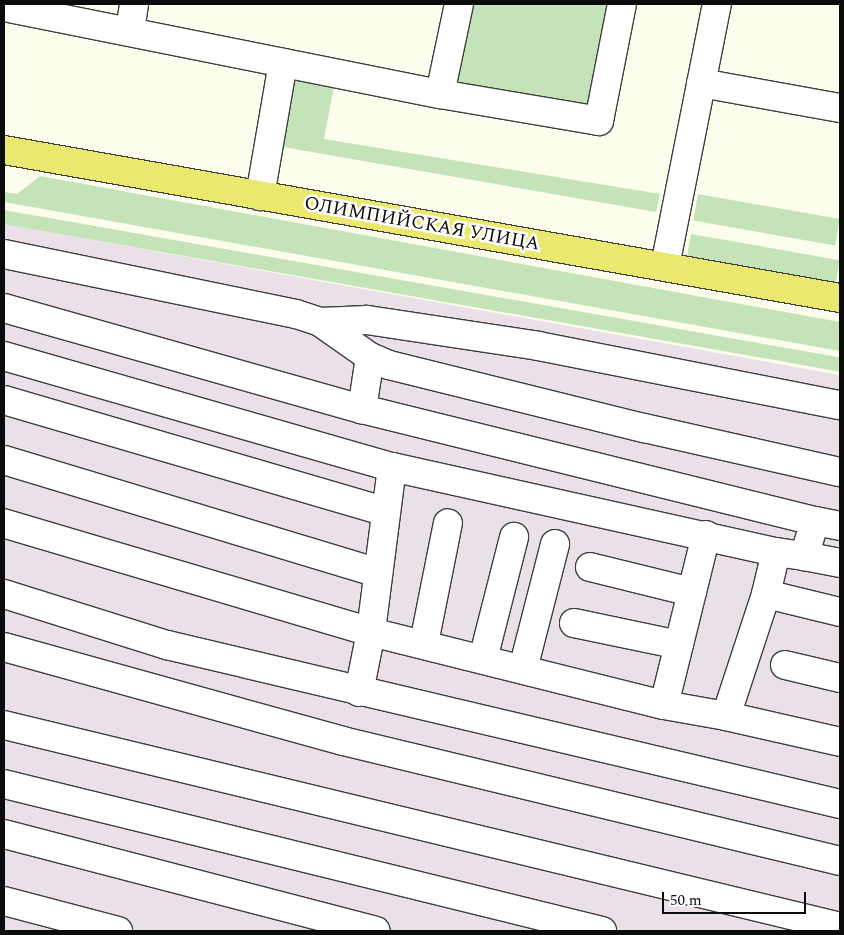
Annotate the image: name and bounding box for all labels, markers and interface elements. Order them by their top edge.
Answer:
street label: ОЛИМПИЙСКАЯ УЛИЦА [303,192,541,256]
scale bar [664,882,808,914]
text: 50 m [670,889,702,912]

